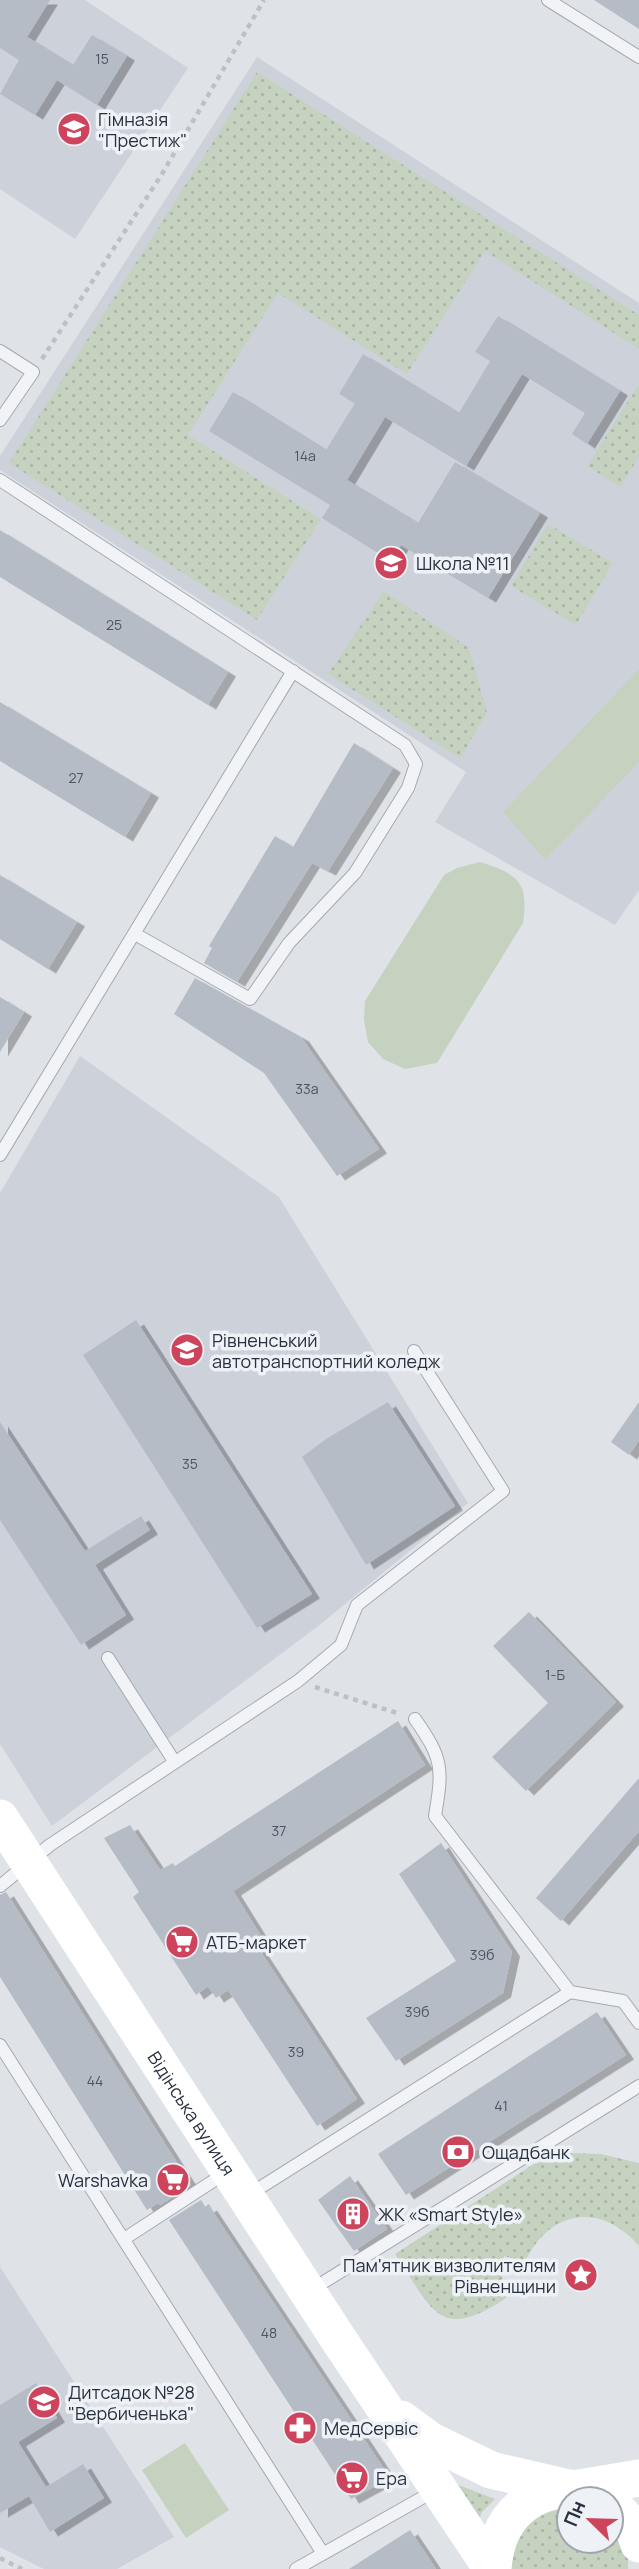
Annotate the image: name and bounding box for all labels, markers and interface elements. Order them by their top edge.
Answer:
house number: 15 [95,49,109,68]
place label: Гімназія "Престиж" [98,107,187,152]
school or university icon: Гімназія "Престиж" [55,110,93,148]
house number: 14а [294,446,316,465]
school or university icon: Школа №11 [372,544,410,582]
place label: Школа №11 [416,551,510,575]
house number: 25 [106,615,122,634]
house number: 27 [68,768,84,787]
house number: 33а [295,1079,319,1098]
place label: Рівненський автотранспортний коледж [212,1328,441,1373]
school or university icon: Рівненський автотранспортний коледж [168,1331,206,1369]
house number: 35 [182,1454,198,1473]
house number: 1-Б [545,1665,565,1684]
house number: 37 [272,1821,286,1840]
supermarket icon: АТБ-маркет [163,1923,201,1961]
place label: АТБ-маркет [206,1930,307,1954]
house number: 39б [470,1945,494,1964]
house number: 39б [405,2002,429,2021]
house number: 39 [288,2042,304,2061]
street label: Відінська вулиця [143,2047,241,2180]
house number: 44 [87,2071,103,2090]
house number: 41 [494,2096,508,2115]
bank icon: Ощадбанк [439,2133,477,2171]
place label: Ощадбанк [482,2140,571,2164]
supermarket icon: Warshavka [154,2161,192,2199]
place label: Warshavka [58,2168,148,2192]
building icon: ЖК «Smart Style» [334,2195,372,2233]
place label: ЖК «Smart Style» [378,2202,523,2226]
place label: Пам'ятник визволителям Рівненщини [343,2253,556,2298]
place icon: Пам'ятник визволителям Рівненщини [562,2256,600,2294]
house number: 48 [261,2323,277,2342]
place label: Дитсадок №28 "Вербиченька" [68,2380,195,2425]
school or university icon: Дитсадок №28 "Вербиченька" [25,2383,63,2421]
pharmacy icon: МедСервіс [281,2409,319,2447]
place label: МедСервіс [324,2416,418,2440]
supermarket icon: Ера [333,2459,371,2497]
place label: Ера [376,2466,407,2490]
north arrow [555,2485,625,2555]
text: Пн [557,2497,591,2530]

